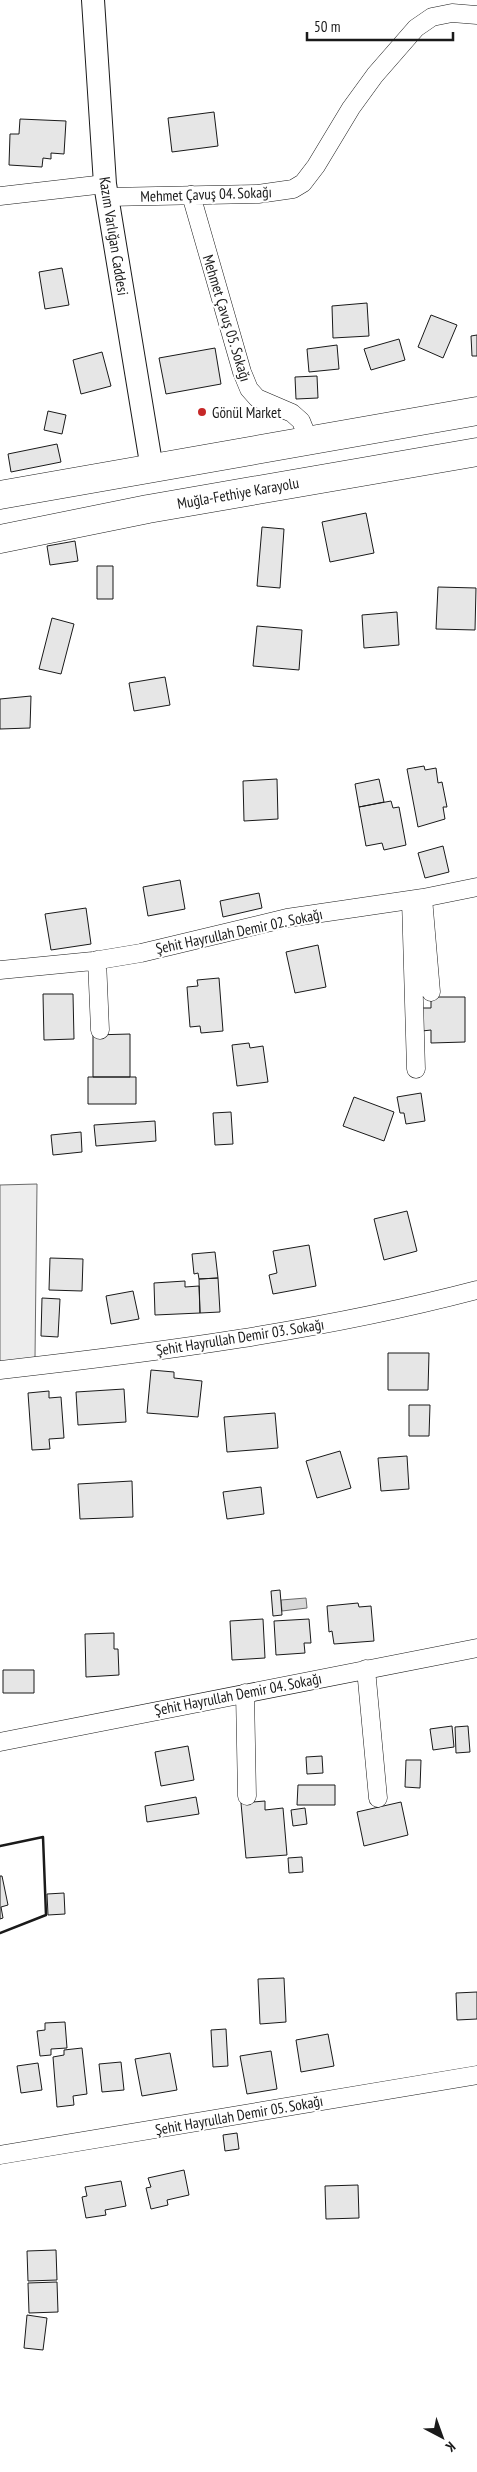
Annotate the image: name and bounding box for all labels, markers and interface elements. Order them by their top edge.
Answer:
scale bar [307,10,453,42]
text: 50 m [314,17,340,36]
street label: Kazım Varlığan Caddesi [95,175,133,297]
street label: Mehmet Çavuş 04. Sokağı [140,182,272,206]
street label: Mehmet Çavuş 05. Sokağı [199,252,255,384]
place label: Gönül Market [212,403,281,422]
marker: Gönül Market [196,406,208,418]
street label: Muğla-Fethiye Karayolu [176,473,300,513]
street label: Şehit Hayrullah Demir 02. Sokağı [154,904,324,958]
street label: Şehit Hayrullah Demir 03. Sokağı [155,1314,325,1360]
street label: Şehit Hayrullah Demir 04. Sokağı [153,1668,323,1720]
street label: Şehit Hayrullah Demir 05. Sokağı [154,2091,324,2139]
north arrow [417,2412,467,2462]
text: K [441,2438,459,2456]

